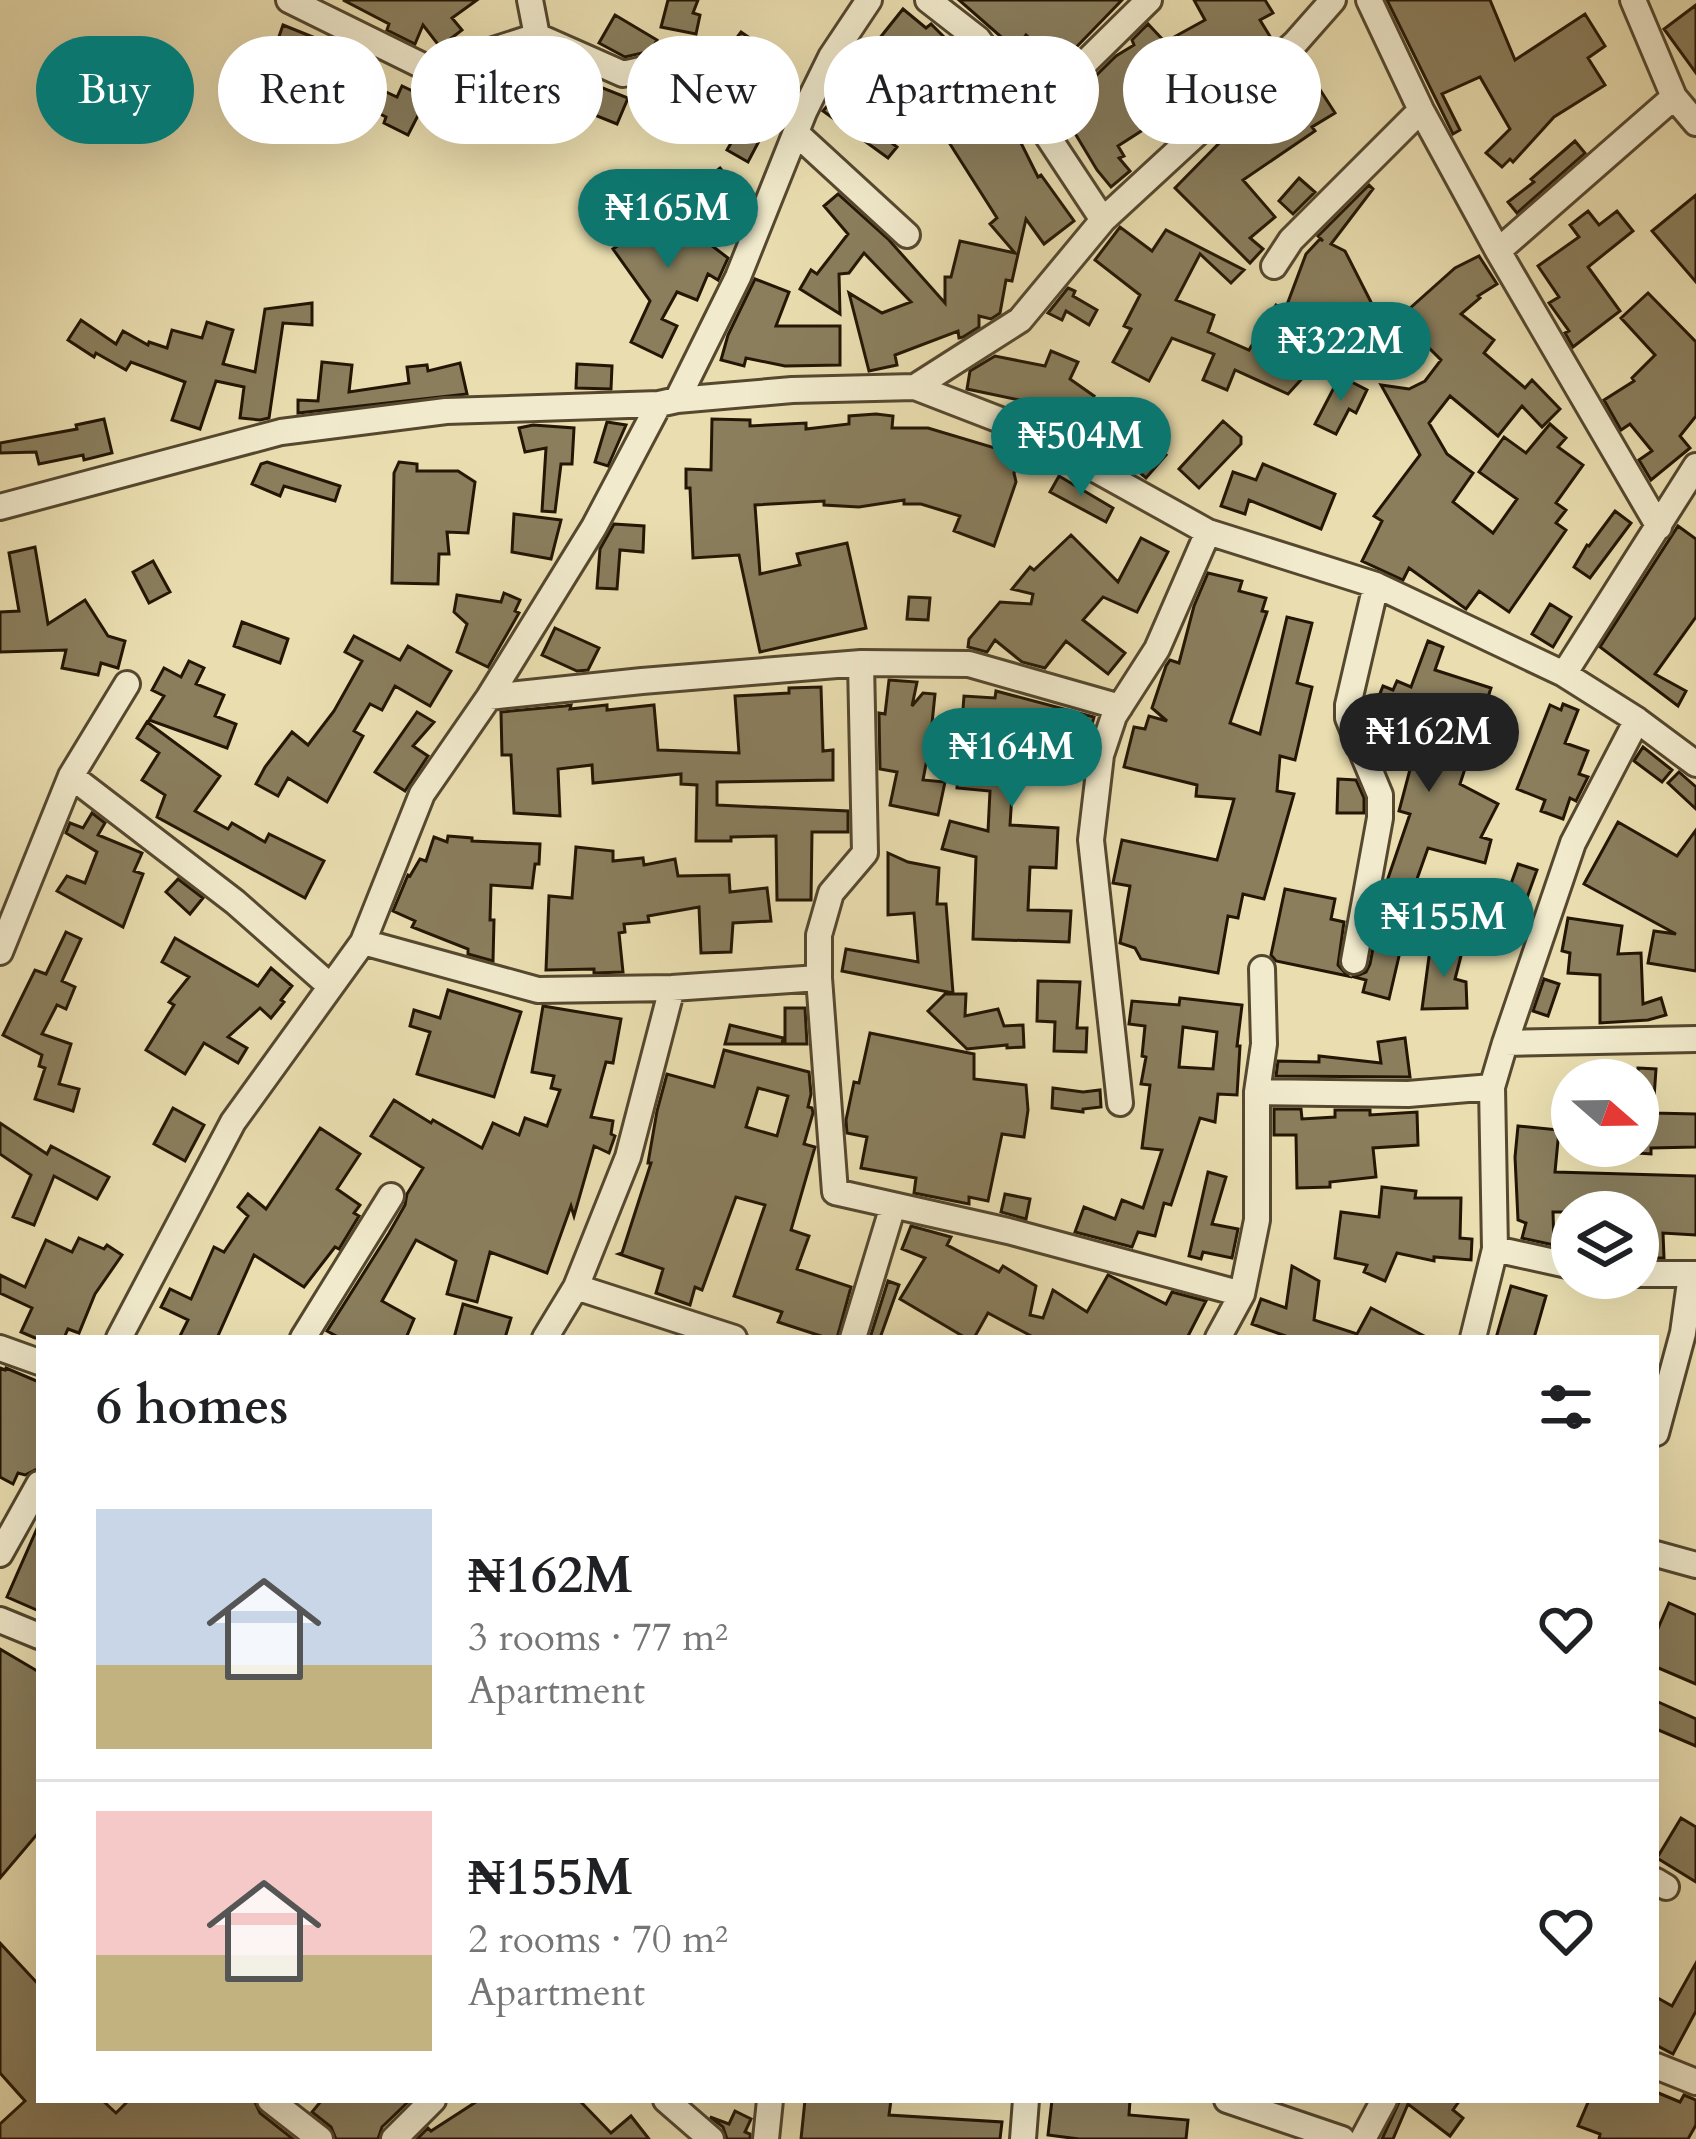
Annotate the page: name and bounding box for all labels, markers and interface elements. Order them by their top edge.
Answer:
chip: Buy [36,36,194,144]
chip: Rent [218,36,387,144]
chip: Filters [411,36,603,144]
chip: New [627,36,800,144]
chip: Apartment [824,36,1099,144]
chip: House [1123,36,1321,144]
pin: ₦165M [584,169,752,271]
text: ₦165M [605,181,731,234]
pin: ₦322M [1257,302,1425,404]
text: ₦322M [1278,314,1404,367]
pin: ₦504M [997,397,1165,499]
text: ₦504M [1018,409,1144,462]
pin: ₦162M [1345,693,1513,795]
text: ₦162M [1366,705,1492,758]
pin: ₦164M [928,708,1096,810]
text: ₦164M [949,720,1075,773]
pin: ₦155M [1360,878,1528,980]
text: ₦155M [1381,890,1507,943]
north arrow [1551,1059,1659,1167]
map controls [1551,1059,1659,1299]
button: layers [1551,1191,1659,1299]
text: 6 homes [96,1372,288,1442]
icon: filters [1533,1374,1599,1440]
text: ₦162M [468,1541,633,1611]
icon: home [192,1557,336,1701]
icon: heart [1533,1596,1599,1662]
text: 3 rooms · 77 m² [468,1611,728,1664]
text: Apartment [468,1664,645,1717]
text: ₦155M [468,1843,633,1913]
icon: home [192,1859,336,2003]
icon: heart [1533,1898,1599,1964]
text: 2 rooms · 70 m² [468,1913,728,1966]
text: Apartment [468,1966,645,2019]

